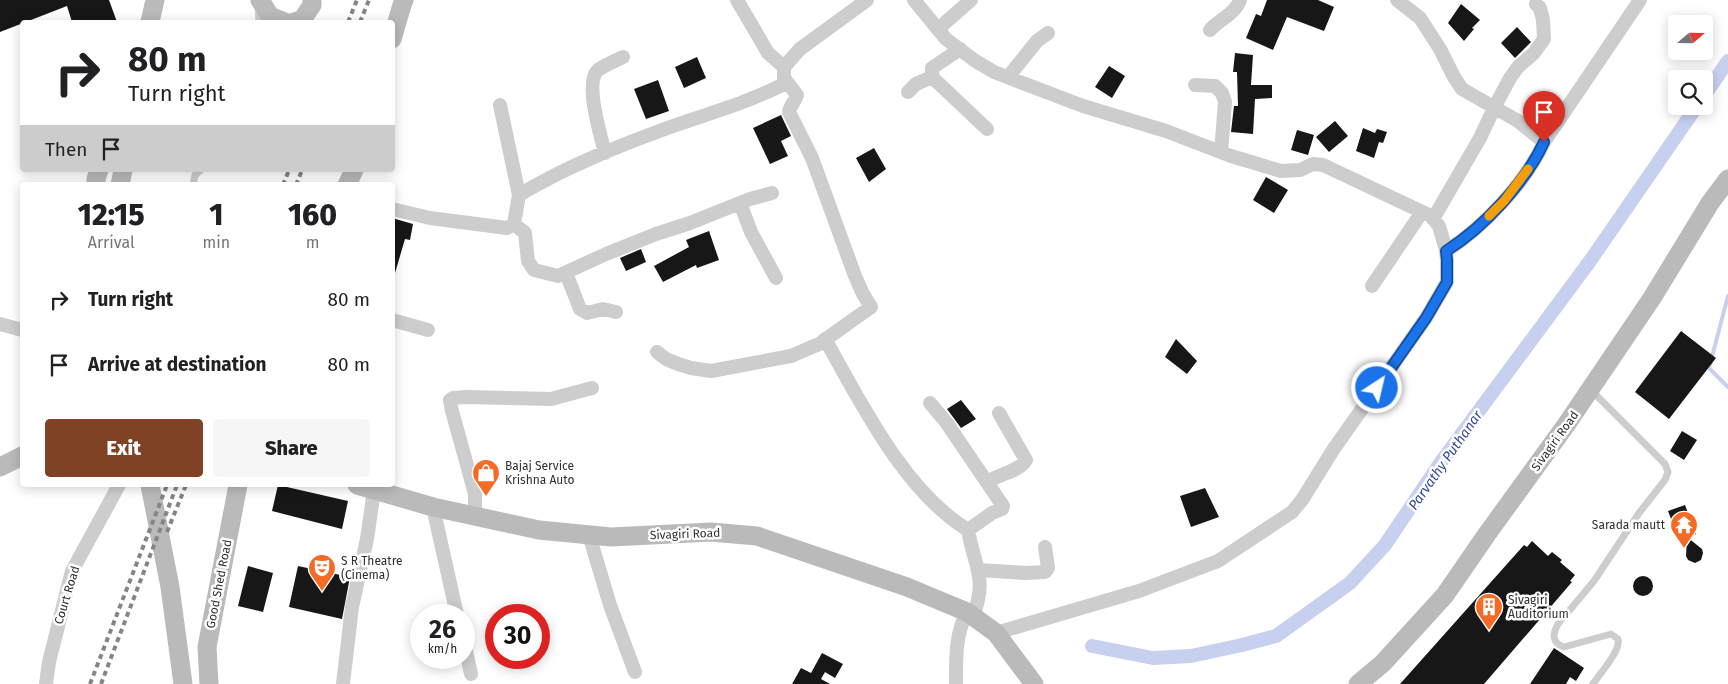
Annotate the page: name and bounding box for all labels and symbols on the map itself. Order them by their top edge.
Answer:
north arrow [1668,15,1712,60]
pin [1523,91,1565,142]
position arrow [1350,361,1402,413]
water label: Parvathy Puthanar [1405,407,1486,513]
street label: Sivagiri Road [1529,408,1581,474]
shop icon: Bajaj Service Krishna Auto [471,458,501,497]
place label: Bajaj Service Krishna Auto [505,459,574,487]
temple icon: Sarada mautt [1669,510,1699,549]
place label: Sarada mautt [1592,518,1666,532]
street label: Sivagiri Road [650,526,720,542]
street label: Good Shed Road [204,538,234,630]
theatre icon: S R Theatre (Cinema) [307,553,337,592]
place label: S R Theatre (Cinema) [341,554,403,582]
street label: Court Road [51,564,83,626]
building icon: Sivagiri Auditorium [1474,592,1504,631]
place label: Sivagiri Auditorium [1508,593,1569,621]
speed limit sign: 30 [485,604,550,669]

